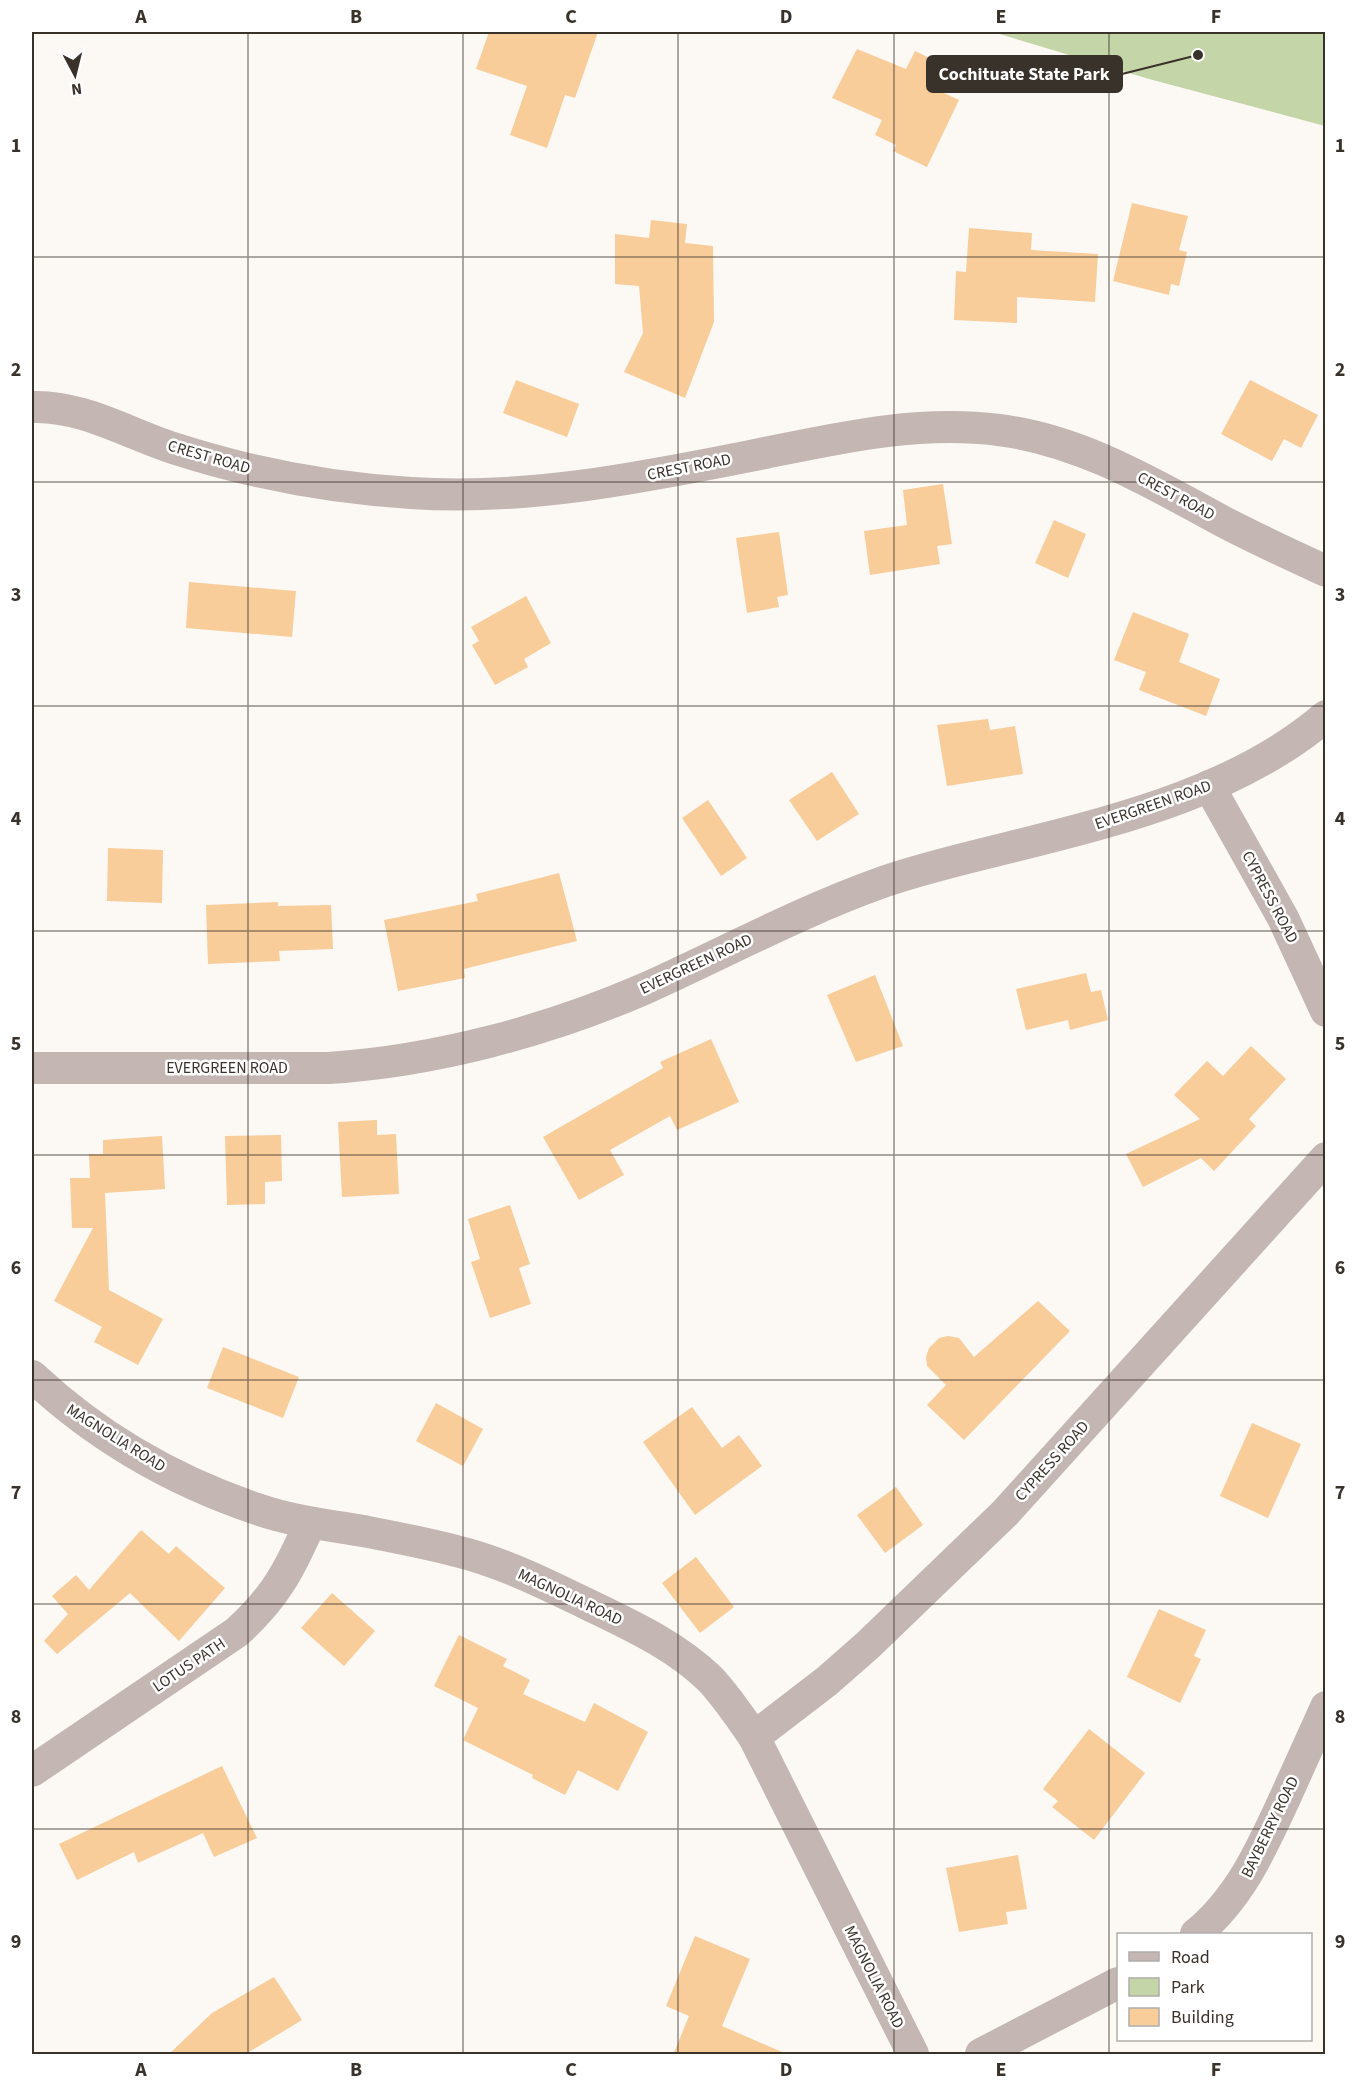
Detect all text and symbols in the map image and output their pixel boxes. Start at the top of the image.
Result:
text: A [134,3,147,31]
text: B [350,3,362,31]
text: C [565,3,577,31]
text: D [780,3,792,31]
text: E [996,3,1006,31]
text: F [1211,3,1221,31]
north arrow [45,45,105,105]
callout: Cochituate State Park [927,56,1122,92]
text: Cochituate State Park [938,62,1110,87]
text: N [70,77,83,100]
text: 1 [11,132,21,160]
text: 1 [1335,132,1345,160]
text: 2 [11,356,21,384]
text: 2 [1335,356,1345,384]
street label: CREST ROAD [165,435,253,479]
street label: CREST ROAD [645,448,733,486]
street label: CREST ROAD [1133,466,1219,526]
text: 3 [11,581,21,609]
text: 3 [1335,581,1345,609]
street label: EVERGREEN ROAD [1092,775,1214,835]
text: 4 [11,805,22,833]
text: 4 [1335,805,1346,833]
street label: CYPRESS ROAD [1236,847,1304,947]
street label: EVERGREEN ROAD [636,928,756,1000]
text: 5 [11,1030,21,1058]
text: 5 [1335,1030,1345,1058]
street label: EVERGREEN ROAD [166,1057,288,1079]
text: 6 [11,1254,21,1282]
text: 6 [1335,1254,1345,1282]
street label: MAGNOLIA ROAD [62,1399,170,1477]
street label: CYPRESS ROAD [1010,1416,1094,1506]
text: 7 [11,1479,21,1507]
text: 7 [1335,1479,1345,1507]
street label: MAGNOLIA ROAD [514,1563,626,1631]
street label: LOTUS PATH [148,1633,230,1697]
text: 8 [11,1703,21,1731]
text: 8 [1335,1703,1345,1731]
street label: BAYBERRY ROAD [1236,1772,1304,1881]
street label: MAGNOLIA ROAD [839,1922,910,2032]
text: 9 [11,1928,21,1956]
text: 9 [1335,1928,1345,1956]
legend [1117,1933,1312,2041]
text: Road [1171,1945,1210,1970]
text: Park [1171,1975,1205,2000]
text: Building [1171,2005,1234,2030]
text: A [134,2056,147,2084]
text: B [350,2056,362,2084]
text: C [565,2056,577,2084]
text: D [780,2056,792,2084]
text: E [996,2056,1006,2084]
text: F [1211,2056,1221,2084]

